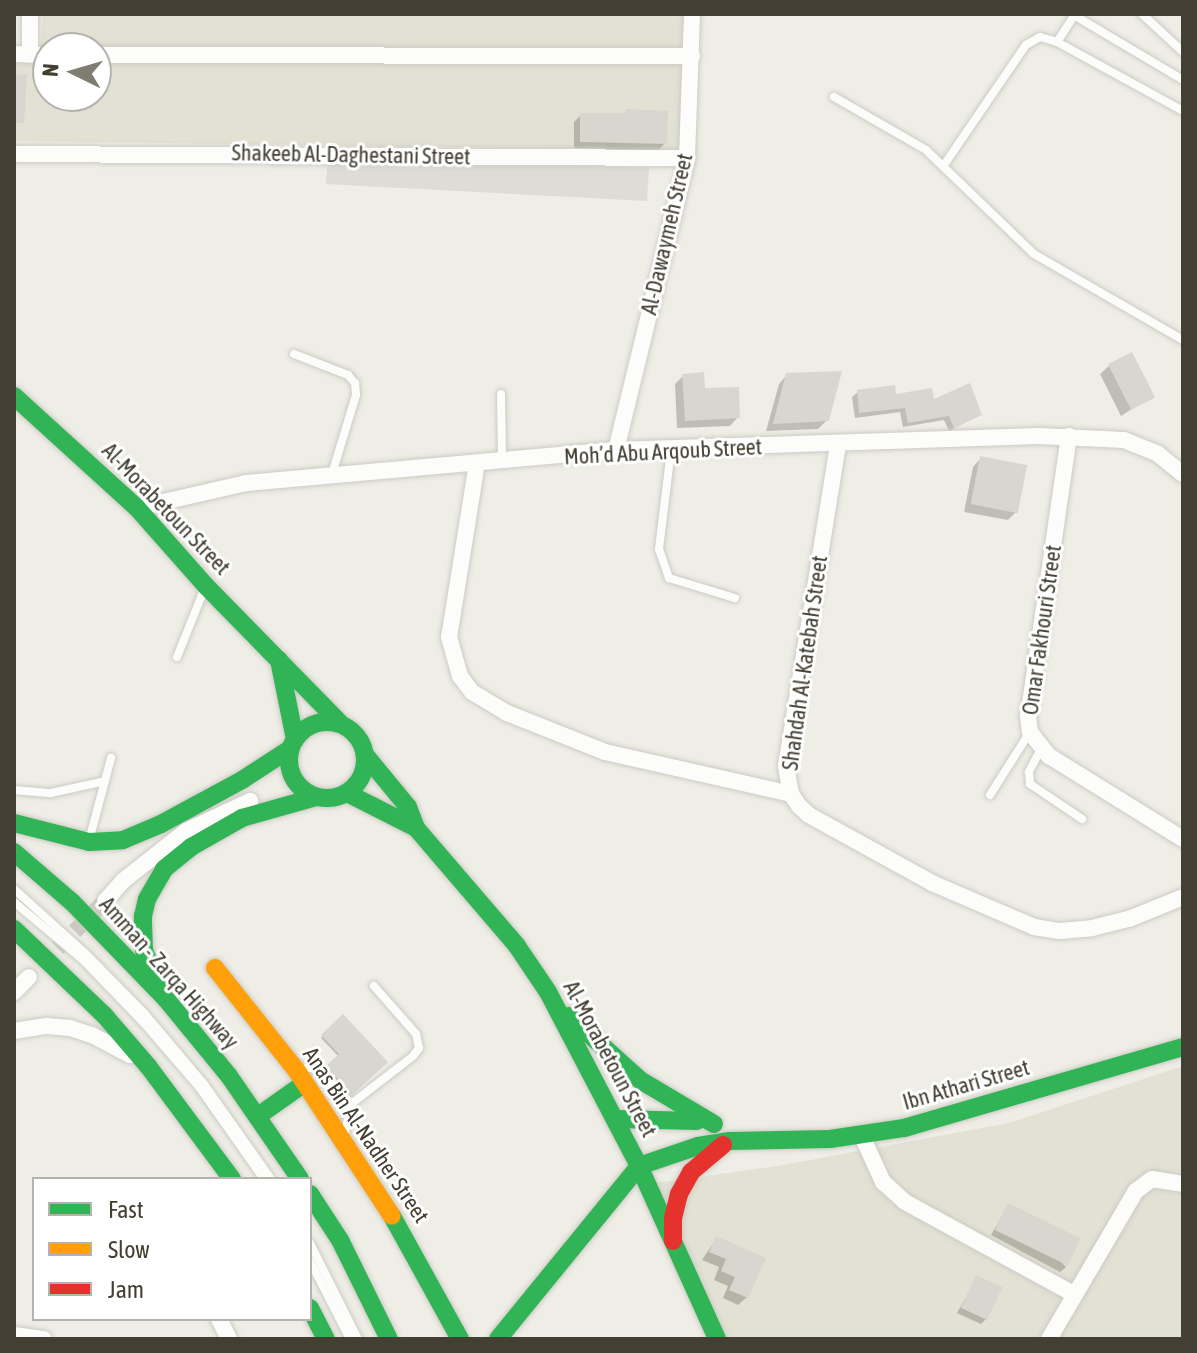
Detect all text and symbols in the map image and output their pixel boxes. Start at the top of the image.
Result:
north arrow [32,32,112,112]
text: N [37,62,64,78]
street label: Shakeeb Al-Daghestani Street [231,140,471,170]
street label: Al-Dawaymeh Street [636,151,698,317]
street label: Moh’d Abu Arqoub Street [563,434,763,470]
street label: Al-Morabetoun Street [96,438,236,580]
street label: Omar Fakhouri Street [1017,543,1067,717]
street label: Shahdah Al-Katebah Street [777,554,833,772]
street label: Amman - Zarqa Highway [94,892,244,1054]
street label: Al-Morabetoun Street [558,976,662,1142]
street label: Anas Bin Al-Nadher Street [298,1042,434,1228]
street label: Ibn Athari Street [900,1054,1032,1116]
legend [32,1177,312,1321]
text: Fast [108,1196,144,1223]
text: Slow [108,1236,150,1263]
text: Jam [108,1276,144,1303]

